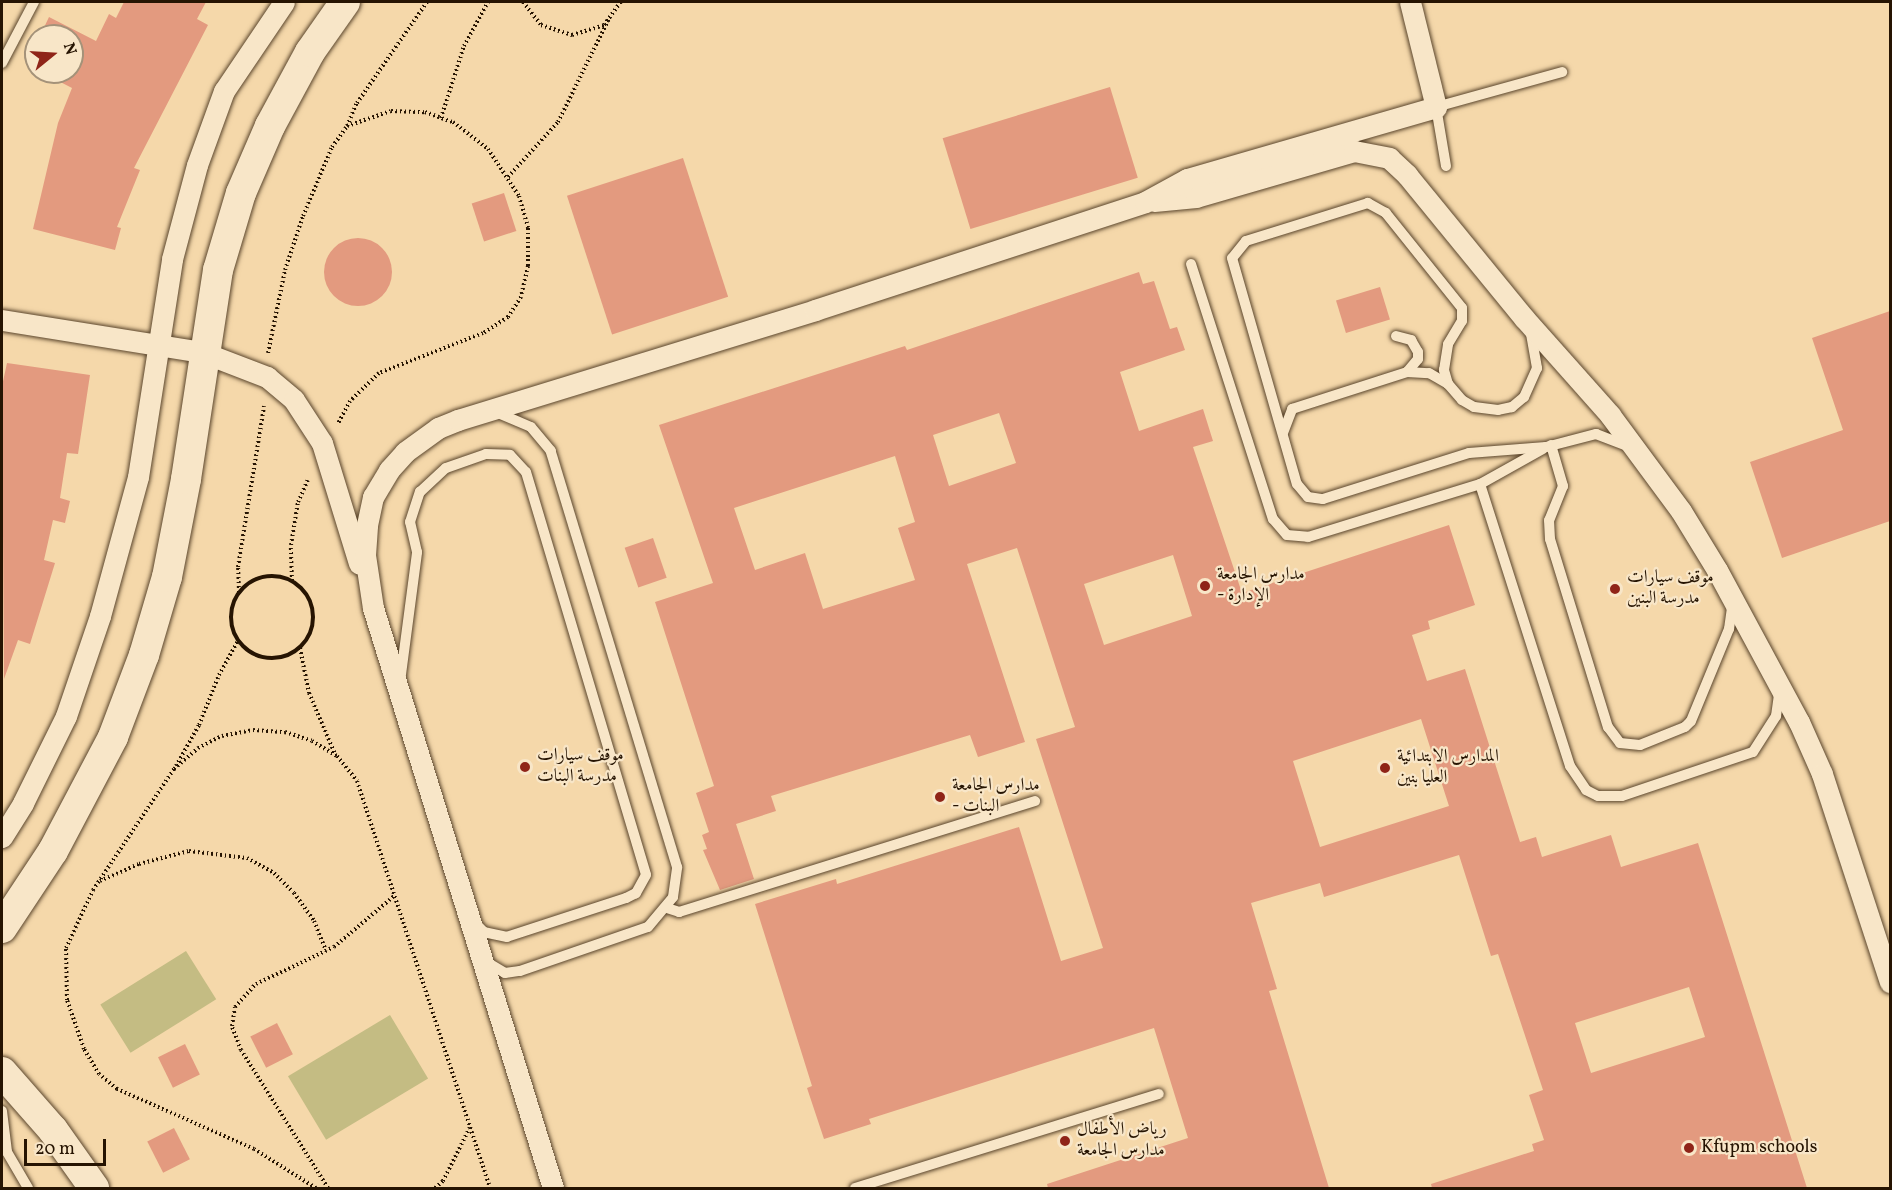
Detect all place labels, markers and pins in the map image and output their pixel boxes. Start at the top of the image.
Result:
place label: مدارس الجامعة - الإدارة [1217,565,1305,608]
place label: موقف سيارات مدرسة البنين [1627,568,1714,610]
marker: مدارس الجامعة - الإدارة [1198,579,1212,593]
marker: موقف سيارات مدرسة البنين [1608,582,1622,596]
place label: موقف سيارات مدرسة البنات [537,746,624,789]
place label: المدارس الابتدائية العليا بنين [1397,747,1499,789]
marker: موقف سيارات مدرسة البنات [518,760,532,774]
marker: المدارس الابتدائية العليا بنين [1378,761,1392,775]
place label: مدارس الجامعة - البنات [952,776,1040,818]
marker: مدارس الجامعة - البنات [933,790,947,804]
place label: رياض الأطفال مدارس الجامعة [1077,1120,1167,1162]
marker: رياض الأطفال مدارس الجامعة [1058,1134,1072,1148]
place label: Kfupm schools [1701,1137,1817,1159]
marker: Kfupm schools [1682,1141,1696,1155]

